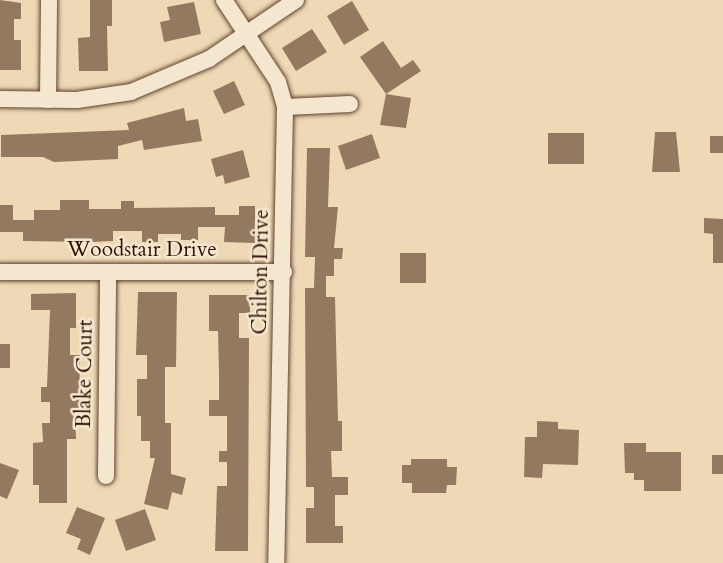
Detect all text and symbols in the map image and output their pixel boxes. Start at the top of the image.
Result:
street label: Chilton Drive [247,209,275,335]
street label: Woodstair Drive [67,237,217,263]
street label: Blake Court [71,320,99,428]

